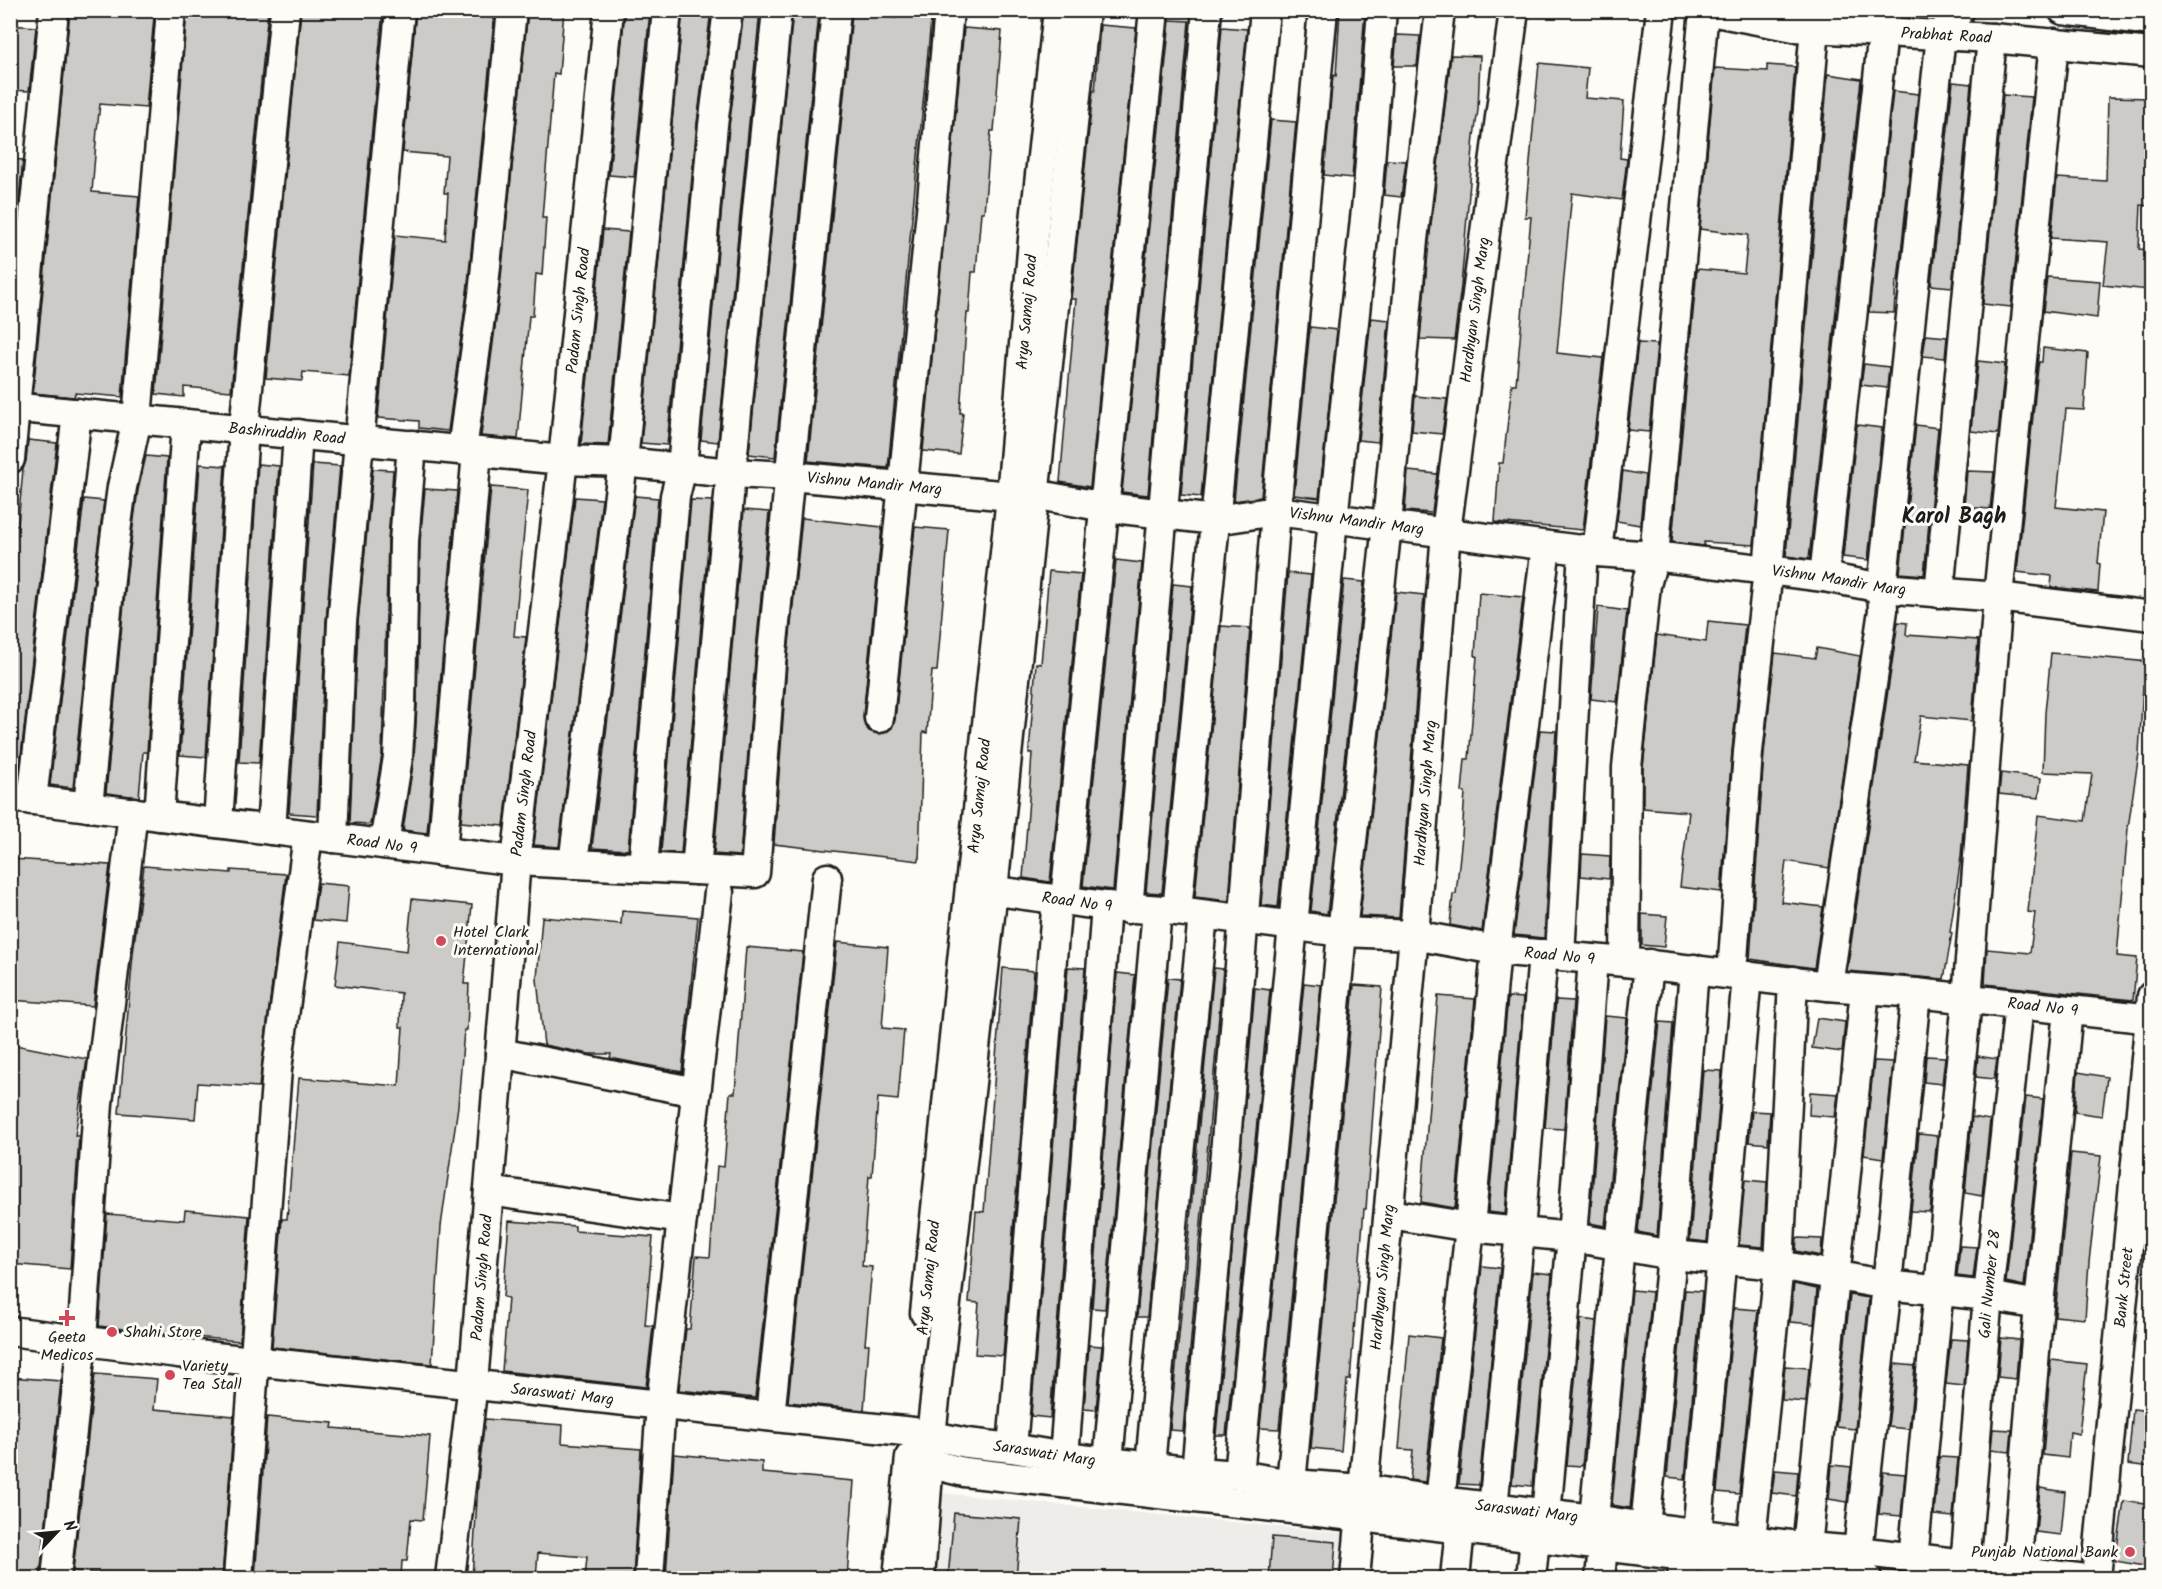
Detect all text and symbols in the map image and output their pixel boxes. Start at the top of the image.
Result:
street label: Prabhat Road [1900,20,1993,51]
street label: Hardhyan Singh Marg [1453,236,1497,384]
street label: Padam Singh Road [559,245,597,375]
street label: Arya Samaj Road [1009,253,1044,371]
street label: Bashiruddin Road [227,416,347,452]
street label: Vishnu Mandir Marg [806,465,943,502]
street label: Vishnu Mandir Marg [1288,500,1425,542]
district label: Karol Bagh [1902,500,2006,535]
street label: Vishnu Mandir Marg [1770,558,1907,602]
street label: Hardhyan Singh Marg [1407,719,1444,867]
street label: Padam Singh Road [504,728,544,858]
street label: Arya Samaj Road [961,736,998,855]
street label: Road No 9 [345,827,419,861]
street label: Road No 9 [1040,885,1113,919]
place label: Hotel Clark International [453,920,538,963]
marker: Hotel Clark International [434,934,448,948]
street label: Road No 9 [1523,940,1596,972]
street label: Road No 9 [2006,991,2080,1023]
street label: Hardhyan Singh Marg [1363,1203,1402,1351]
street label: Padam Singh Road [464,1213,499,1342]
street label: Arya Samaj Road [911,1218,948,1337]
street label: Gali Number 28 [1972,1228,2007,1339]
street label: Bank Street [2108,1245,2140,1329]
marker: Geeta Medicos [60,1311,74,1325]
place label: Shahi Store [124,1320,202,1345]
place label: Geeta Medicos [41,1325,94,1368]
marker: Shahi Store [105,1325,119,1339]
place label: Variety Tea Stall [182,1354,242,1397]
marker: Variety Tea Stall [163,1368,177,1382]
street label: Saraswati Marg [510,1376,615,1412]
street label: Saraswati Marg [992,1434,1097,1473]
street label: Saraswati Marg [1474,1493,1580,1530]
north arrow [27,1502,87,1562]
text: N [56,1516,83,1536]
place label: Punjab National Bank [1971,1540,2118,1565]
marker: Punjab National Bank [2123,1545,2137,1559]

